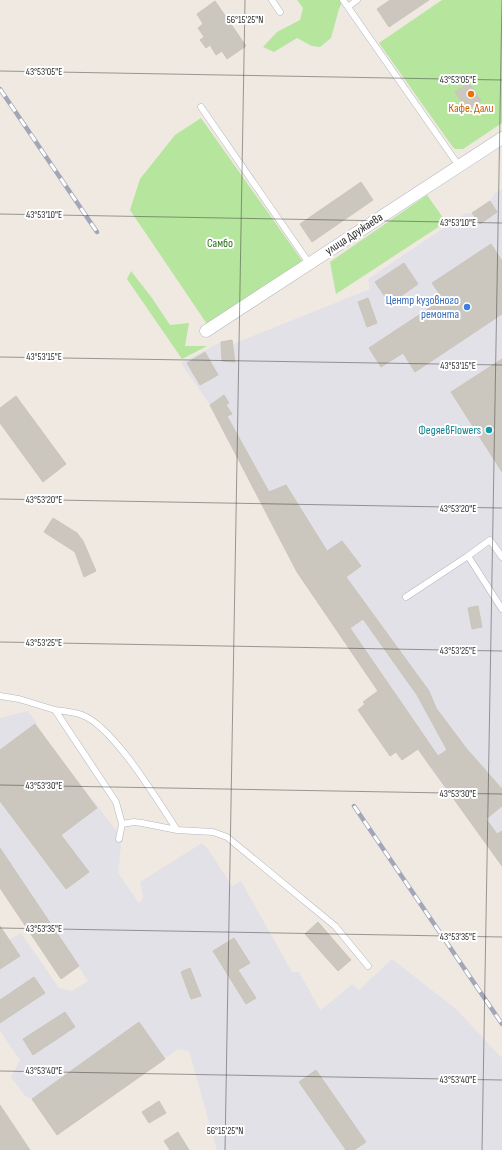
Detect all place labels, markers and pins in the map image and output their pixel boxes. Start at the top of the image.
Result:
marker: Кафе. Дали [466,89,476,99]
place label: Кафе. Дали [449,101,494,116]
place label: Центр кузовного ремонта [386,293,459,322]
marker: Центр кузовного ремонта [462,302,472,312]
place label: ФедяевFlowers [418,423,481,438]
marker: ФедяевFlowers [484,425,494,435]

